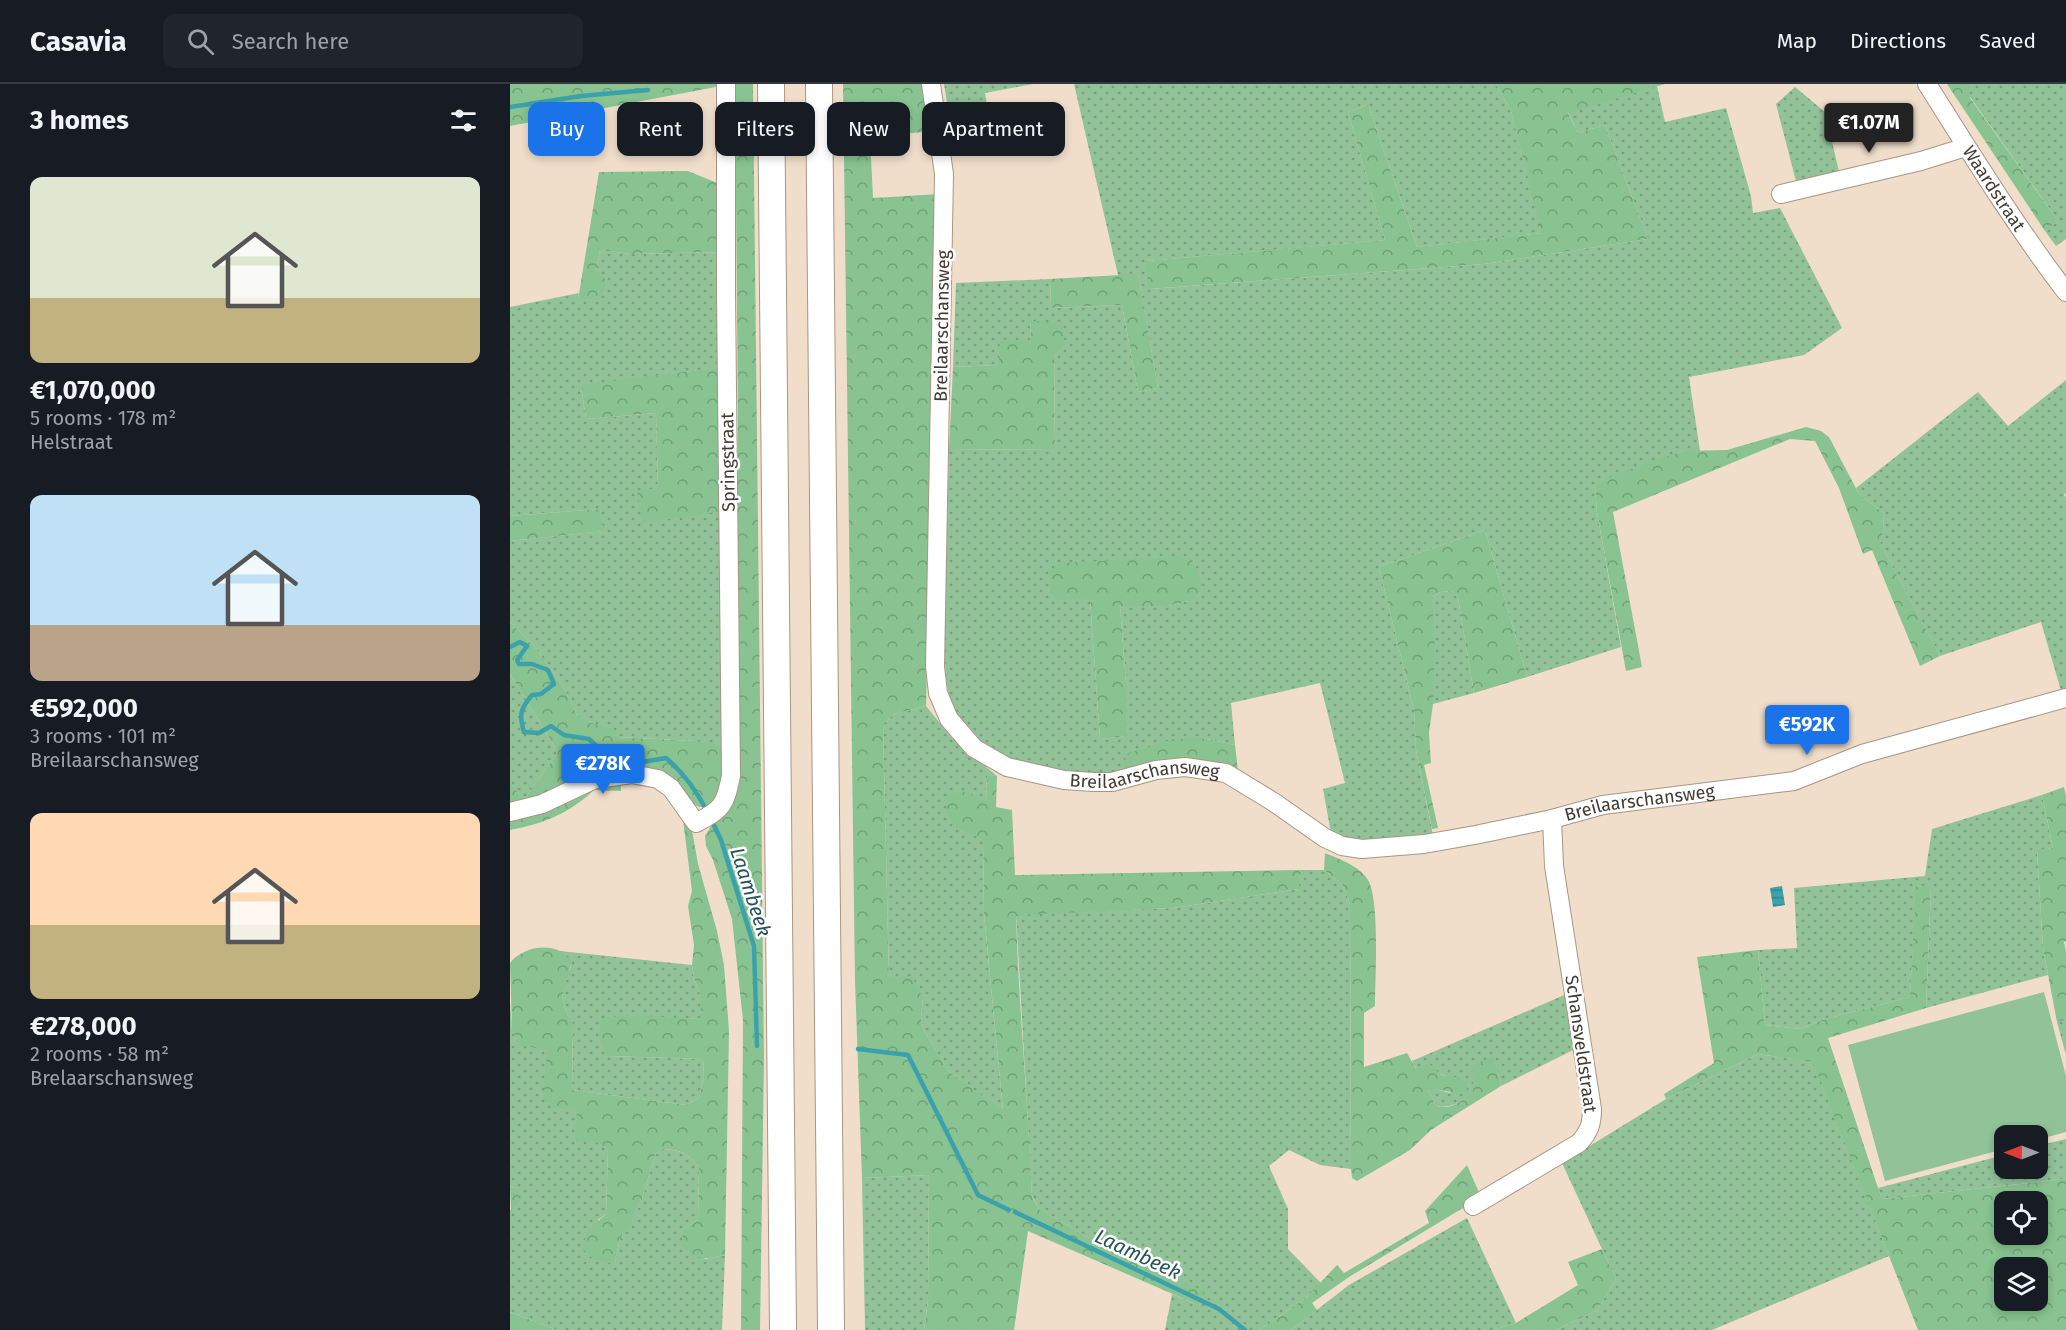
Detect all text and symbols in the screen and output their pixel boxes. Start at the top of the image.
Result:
search box [163,14,583,68]
text: Casavia [30,25,127,58]
icon: search [184,25,217,58]
text: Search here [232,28,349,55]
text: Map [1777,28,1817,54]
text: Directions [1850,28,1946,54]
text: Saved [1979,28,2036,54]
chip: Buy [528,102,605,156]
chip: Rent [617,102,703,156]
chip: Filters [715,102,815,156]
chip: New [827,102,910,156]
chip: Apartment [922,102,1065,156]
pin: €1.07M [1820,103,1918,154]
icon: filters [447,104,480,137]
text: 3 homes [30,105,129,136]
text: €1.07M [1838,110,1900,134]
street label: Waardstraat [1958,141,2030,236]
icon: home [201,216,309,324]
street label: Breilaarschansweg [930,249,954,402]
text: €1,070,000 [30,375,156,406]
text: 5 rooms · 178 m² [30,406,176,430]
street label: Springstraat [716,412,740,512]
text: Helstraat [30,430,113,454]
icon: home [201,534,309,642]
text: €592,000 [30,693,138,724]
pin: €592K [1765,705,1849,756]
text: €592K [1779,712,1835,736]
text: 3 rooms · 101 m² [30,724,176,748]
pin: €278K [561,744,645,795]
text: Breilaarschansweg [30,748,199,772]
text: €278K [575,751,631,775]
street label: Breilaarschansweg [1069,756,1222,794]
street label: Breilaarschansweg [1562,780,1717,826]
water label: Laambeek [725,844,777,940]
icon: home [201,852,309,960]
street label: Schansveldstraat [1560,974,1602,1115]
text: €278,000 [30,1011,137,1042]
text: 2 rooms · 58 m² [30,1042,169,1066]
text: Brelaarschansweg [30,1066,193,1090]
north arrow [1994,1125,2048,1179]
map controls [1994,1125,2048,1311]
button: locate [1994,1191,2048,1245]
water label: Laambeek [1091,1224,1185,1284]
button: layers [1994,1257,2048,1311]

